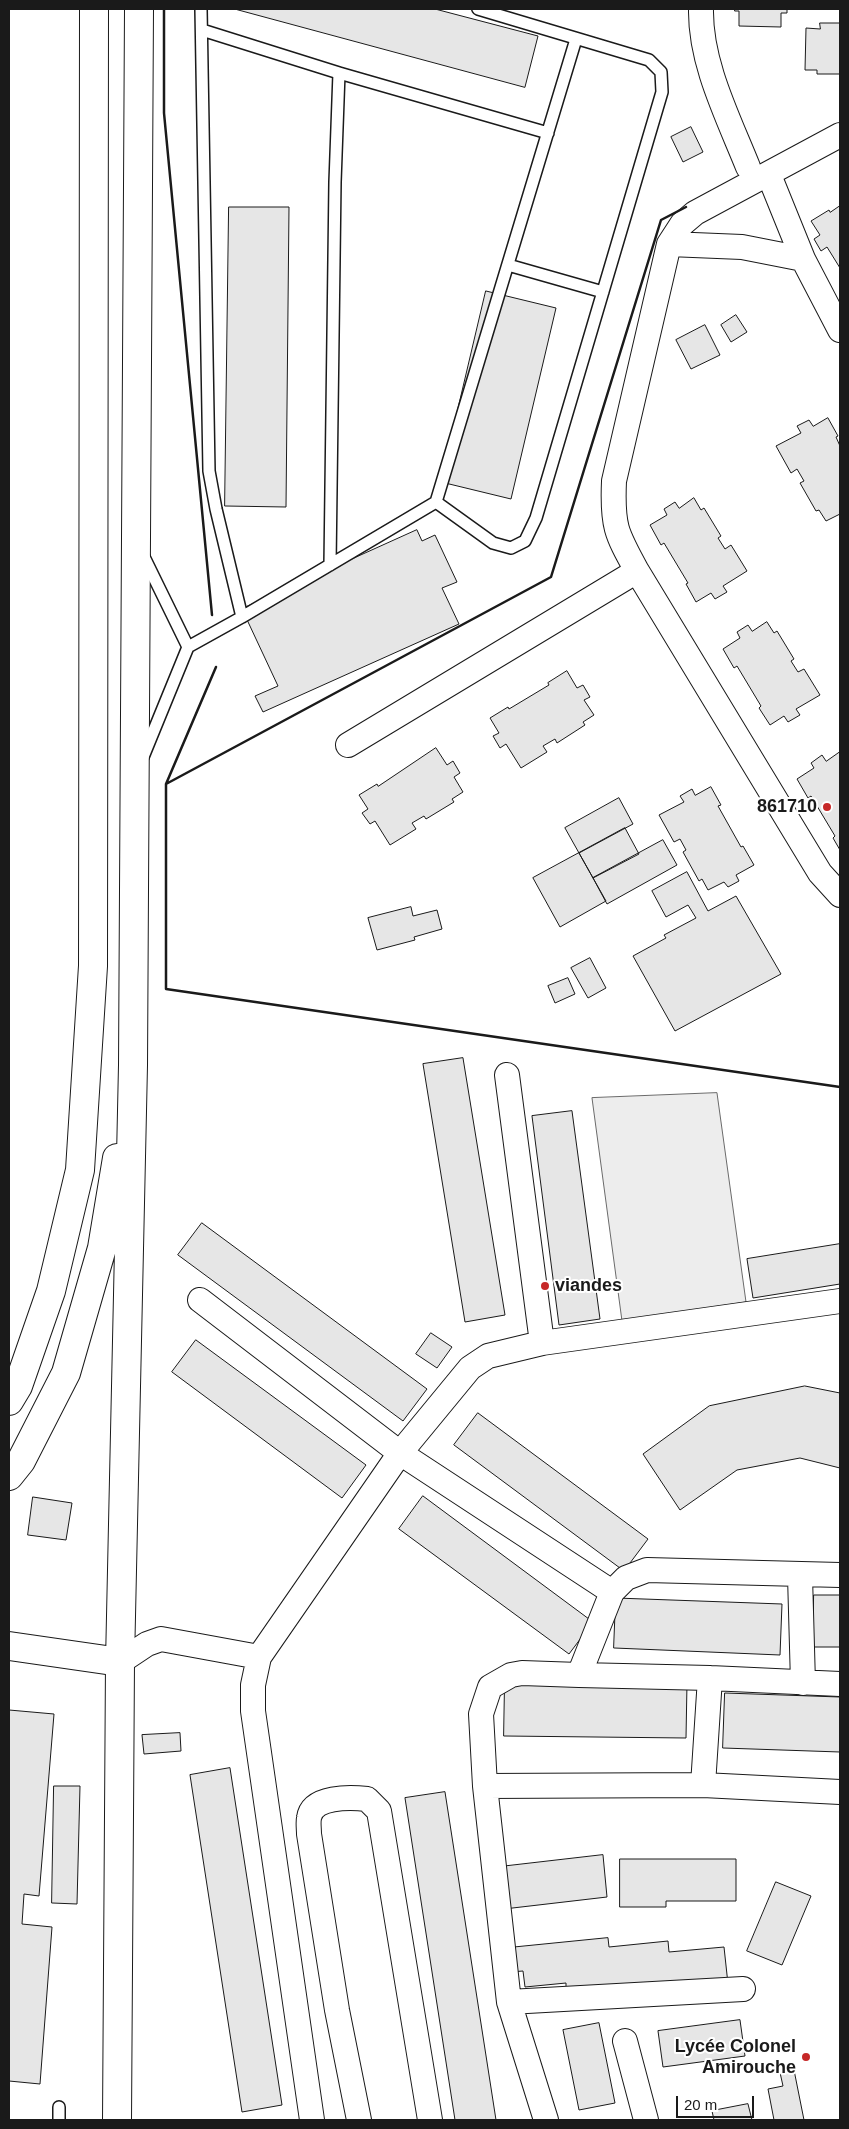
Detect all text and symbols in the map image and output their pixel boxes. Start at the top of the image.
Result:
place label: 861710 [757,796,817,818]
marker: 861710 [821,801,833,813]
place label: viandes [555,1275,622,1297]
marker: viandes [539,1280,551,1292]
place label: Lycée Colonel Amirouche [675,2036,796,2078]
marker: Lycée Colonel Amirouche [800,2051,812,2063]
scale bar [679,2086,756,2118]
text: 20 m [684,2096,717,2113]

